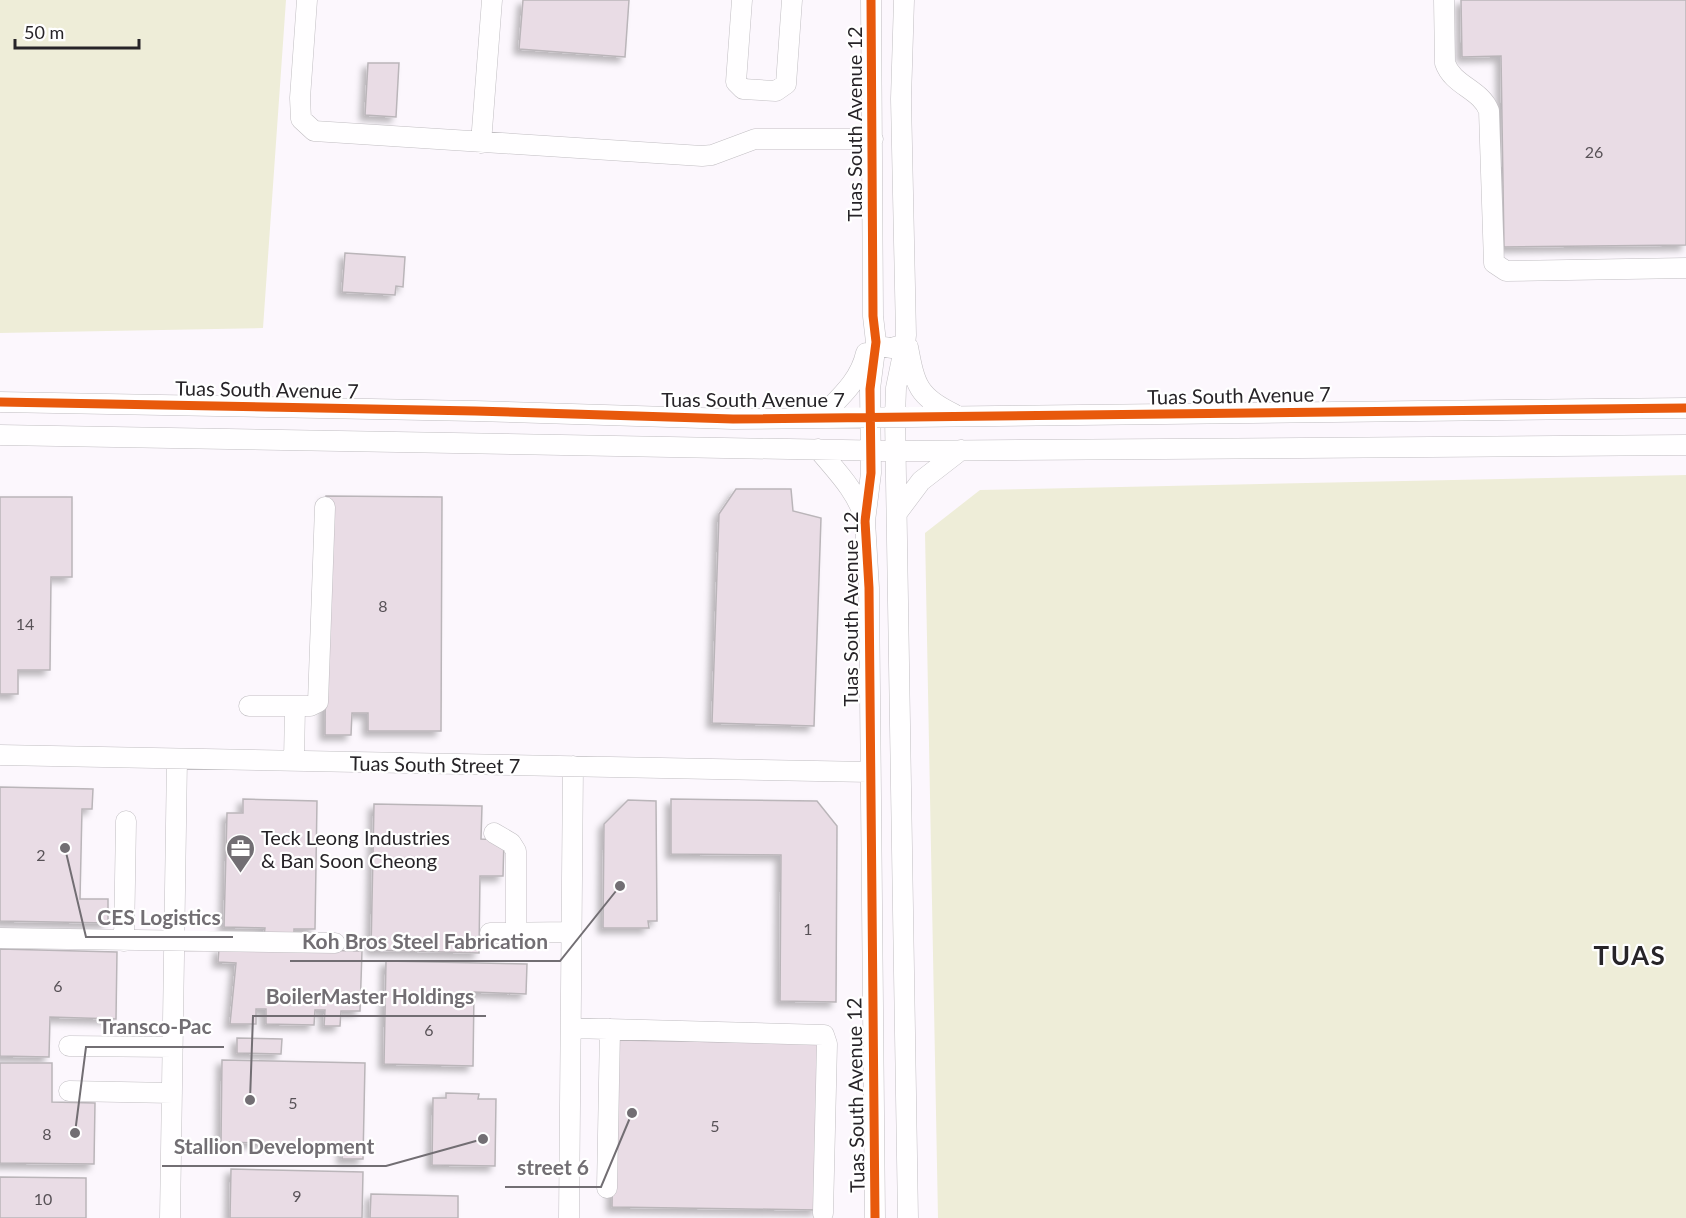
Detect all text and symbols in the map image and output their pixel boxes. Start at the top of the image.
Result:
scale bar [15,12,140,50]
text: 50 m [24,21,64,43]
street label: Tuas South Avenue 12 [842,26,866,222]
house number: 26 [1585,142,1603,161]
street label: Tuas South Avenue 7 [175,375,359,403]
street label: Tuas South Avenue 7 [1147,381,1331,409]
street label: Tuas South Avenue 7 [661,387,845,411]
street label: Tuas South Avenue 12 [838,511,862,707]
house number: 8 [378,596,388,615]
house number: 14 [16,614,34,633]
street label: Tuas South Street 7 [349,751,521,777]
place label: Teck Leong Industries & Ban Soon Cheong [261,825,450,872]
office icon: Teck Leong Industries & Ban Soon Cheong [224,832,256,874]
house number: 2 [36,845,46,864]
callout: CES Logistics [86,898,233,937]
text: CES Logistics [97,904,221,929]
house number: 1 [803,919,813,938]
callout: Koh Bros Steel Fabrication [290,922,560,961]
text: Koh Bros Steel Fabrication [302,928,548,953]
district label: TUAS [1594,939,1666,971]
house number: 6 [53,976,63,995]
callout: BoilerMaster Holdings [253,977,486,1016]
text: BoilerMaster Holdings [266,983,474,1008]
street label: Tuas South Avenue 12 [841,997,869,1193]
callout: Transco-Pac [86,1008,224,1047]
text: Transco-Pac [98,1013,212,1038]
house number: 6 [424,1020,434,1039]
house number: 5 [288,1093,298,1112]
house number: 5 [710,1116,720,1135]
house number: 8 [42,1124,52,1143]
callout: Stallion Development [162,1127,386,1166]
text: Stallion Development [174,1133,374,1158]
callout: street 6 [505,1148,601,1187]
text: street 6 [517,1154,589,1179]
house number: 9 [292,1186,302,1205]
house number: 10 [34,1189,52,1208]

